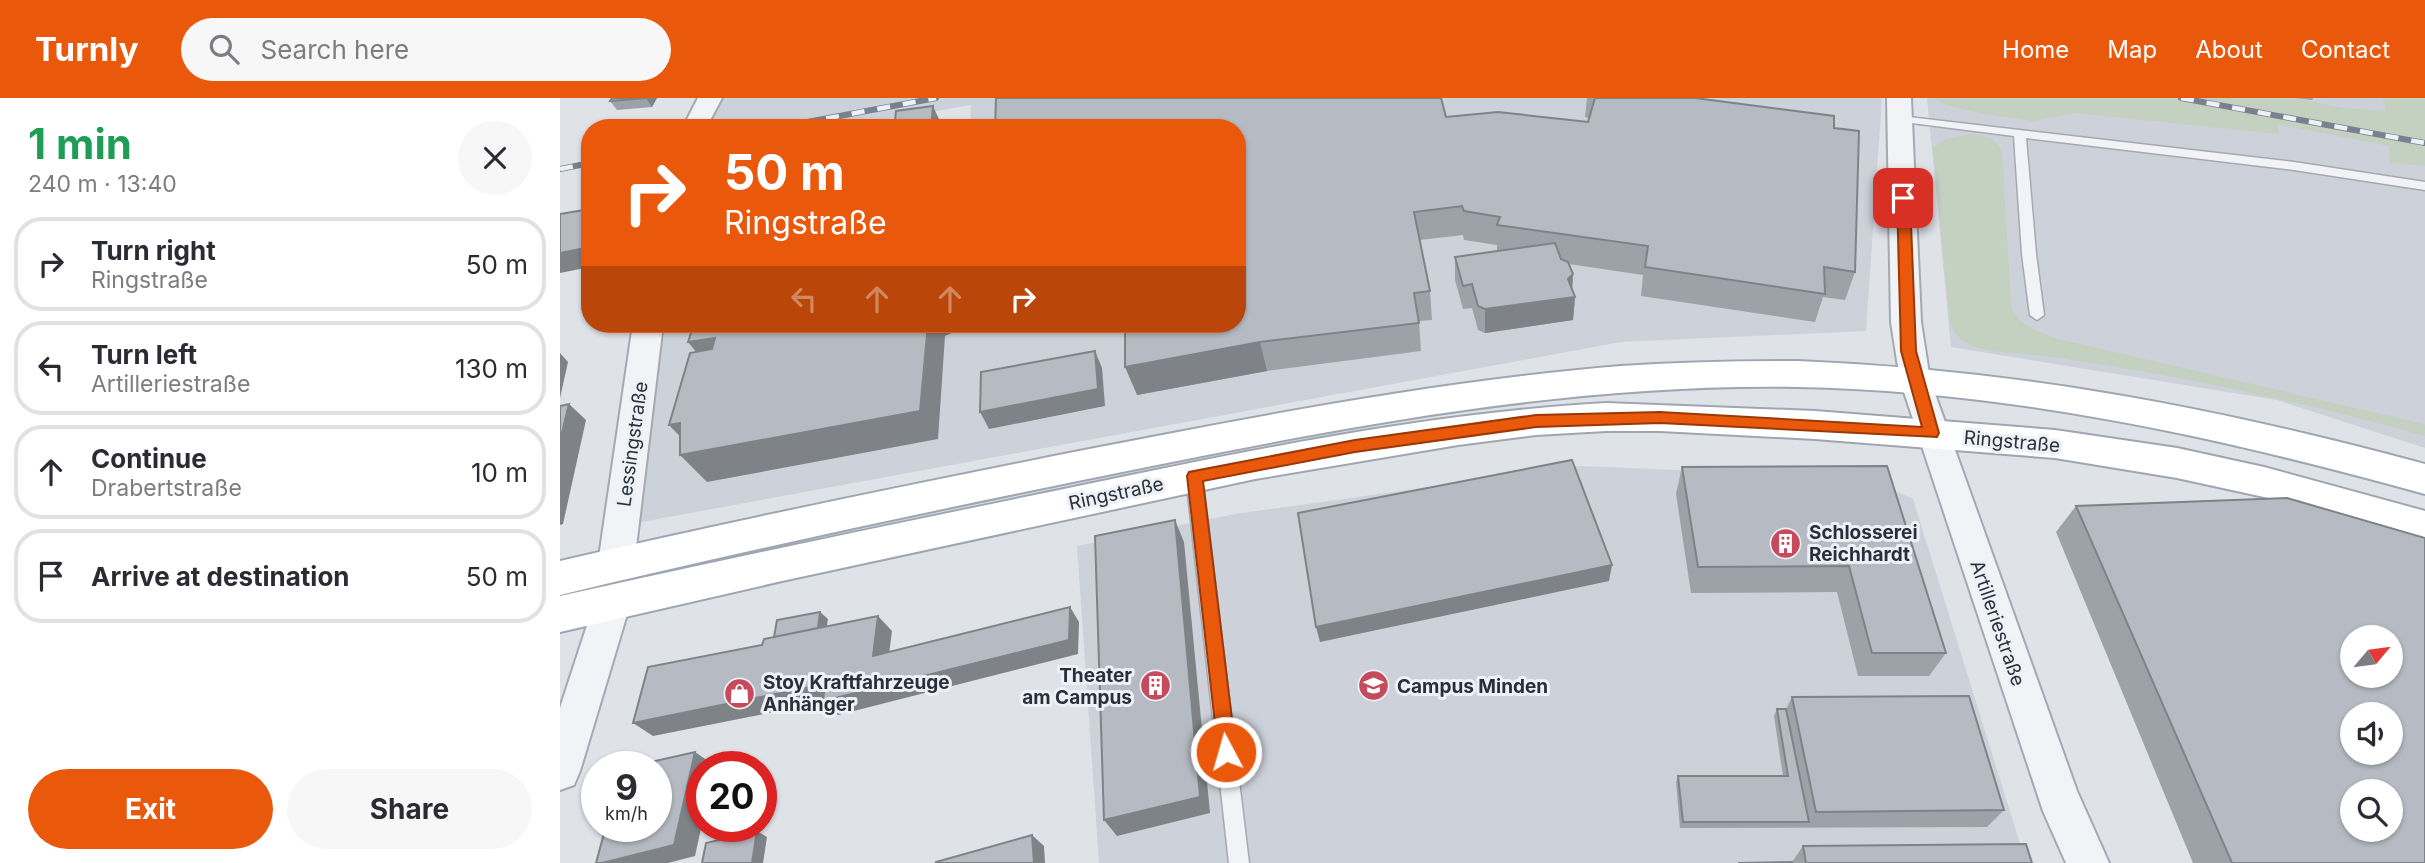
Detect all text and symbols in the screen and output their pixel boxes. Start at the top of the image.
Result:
search box [181,18,671,81]
text: Turnly [35,29,139,69]
icon: search [205,30,243,68]
text: Search here [261,34,409,65]
text: Home [2002,35,2069,64]
text: Map [2107,35,2157,64]
text: About [2195,35,2263,64]
text: Contact [2301,35,2390,64]
text: 1 min [28,118,132,169]
button: close [458,121,532,195]
text: 50 m [724,143,845,202]
icon: right [609,147,700,238]
pin [1873,168,1933,228]
text: 240 m · 13:40 [28,170,177,198]
icon: arrive [1884,179,1922,217]
text: Ringstraße [724,203,887,242]
text: Turn right [91,235,216,266]
icon: right [32,245,70,283]
text: 50 m [466,249,528,280]
text: Ringstraße [91,266,208,294]
icon: left [785,280,823,318]
icon: ahead [858,280,896,318]
icon: ahead [931,280,969,318]
icon: right [1004,280,1042,318]
text: Turn left [91,339,197,370]
icon: left [32,349,70,387]
text: 130 m [455,353,528,384]
text: Artilleriestraße [91,370,250,398]
street label: Lessingstraße [612,380,653,508]
street label: Ringstraße [1963,426,2061,457]
text: Continue [91,443,207,474]
icon: ahead [32,453,70,491]
text: 10 m [471,457,528,488]
street label: Ringstraße [1066,472,1166,515]
text: Drabertstraße [91,474,242,502]
place label: Schlosserei Reichhardt [1809,521,1918,566]
building icon: Schlosserei Reichhardt [1769,526,1803,560]
icon: arrive [32,557,70,595]
street label: Artilleriestraße [1965,557,2030,689]
text: Arrive at destination [91,561,350,592]
text: 50 m [466,561,528,592]
north arrow [2340,625,2403,688]
map controls [2340,625,2403,842]
place label: Theater am Campus [1022,664,1132,709]
building icon: Theater am Campus [1138,669,1172,703]
school or university icon: Campus Minden [1357,669,1391,703]
place label: Stoy Kraftfahrzeuge Anhänger [763,671,950,716]
place label: Campus Minden [1397,675,1548,698]
shop icon: Stoy Kraftfahrzeuge Anhänger [723,676,757,710]
button: sound [2340,702,2403,765]
position arrow [1189,715,1263,789]
speed limit sign: 20 [686,751,777,842]
text: 9 [615,766,638,808]
button: Exit [28,769,273,849]
button: Share [287,769,532,849]
button: search [2340,779,2403,842]
text: km/h [605,803,648,824]

